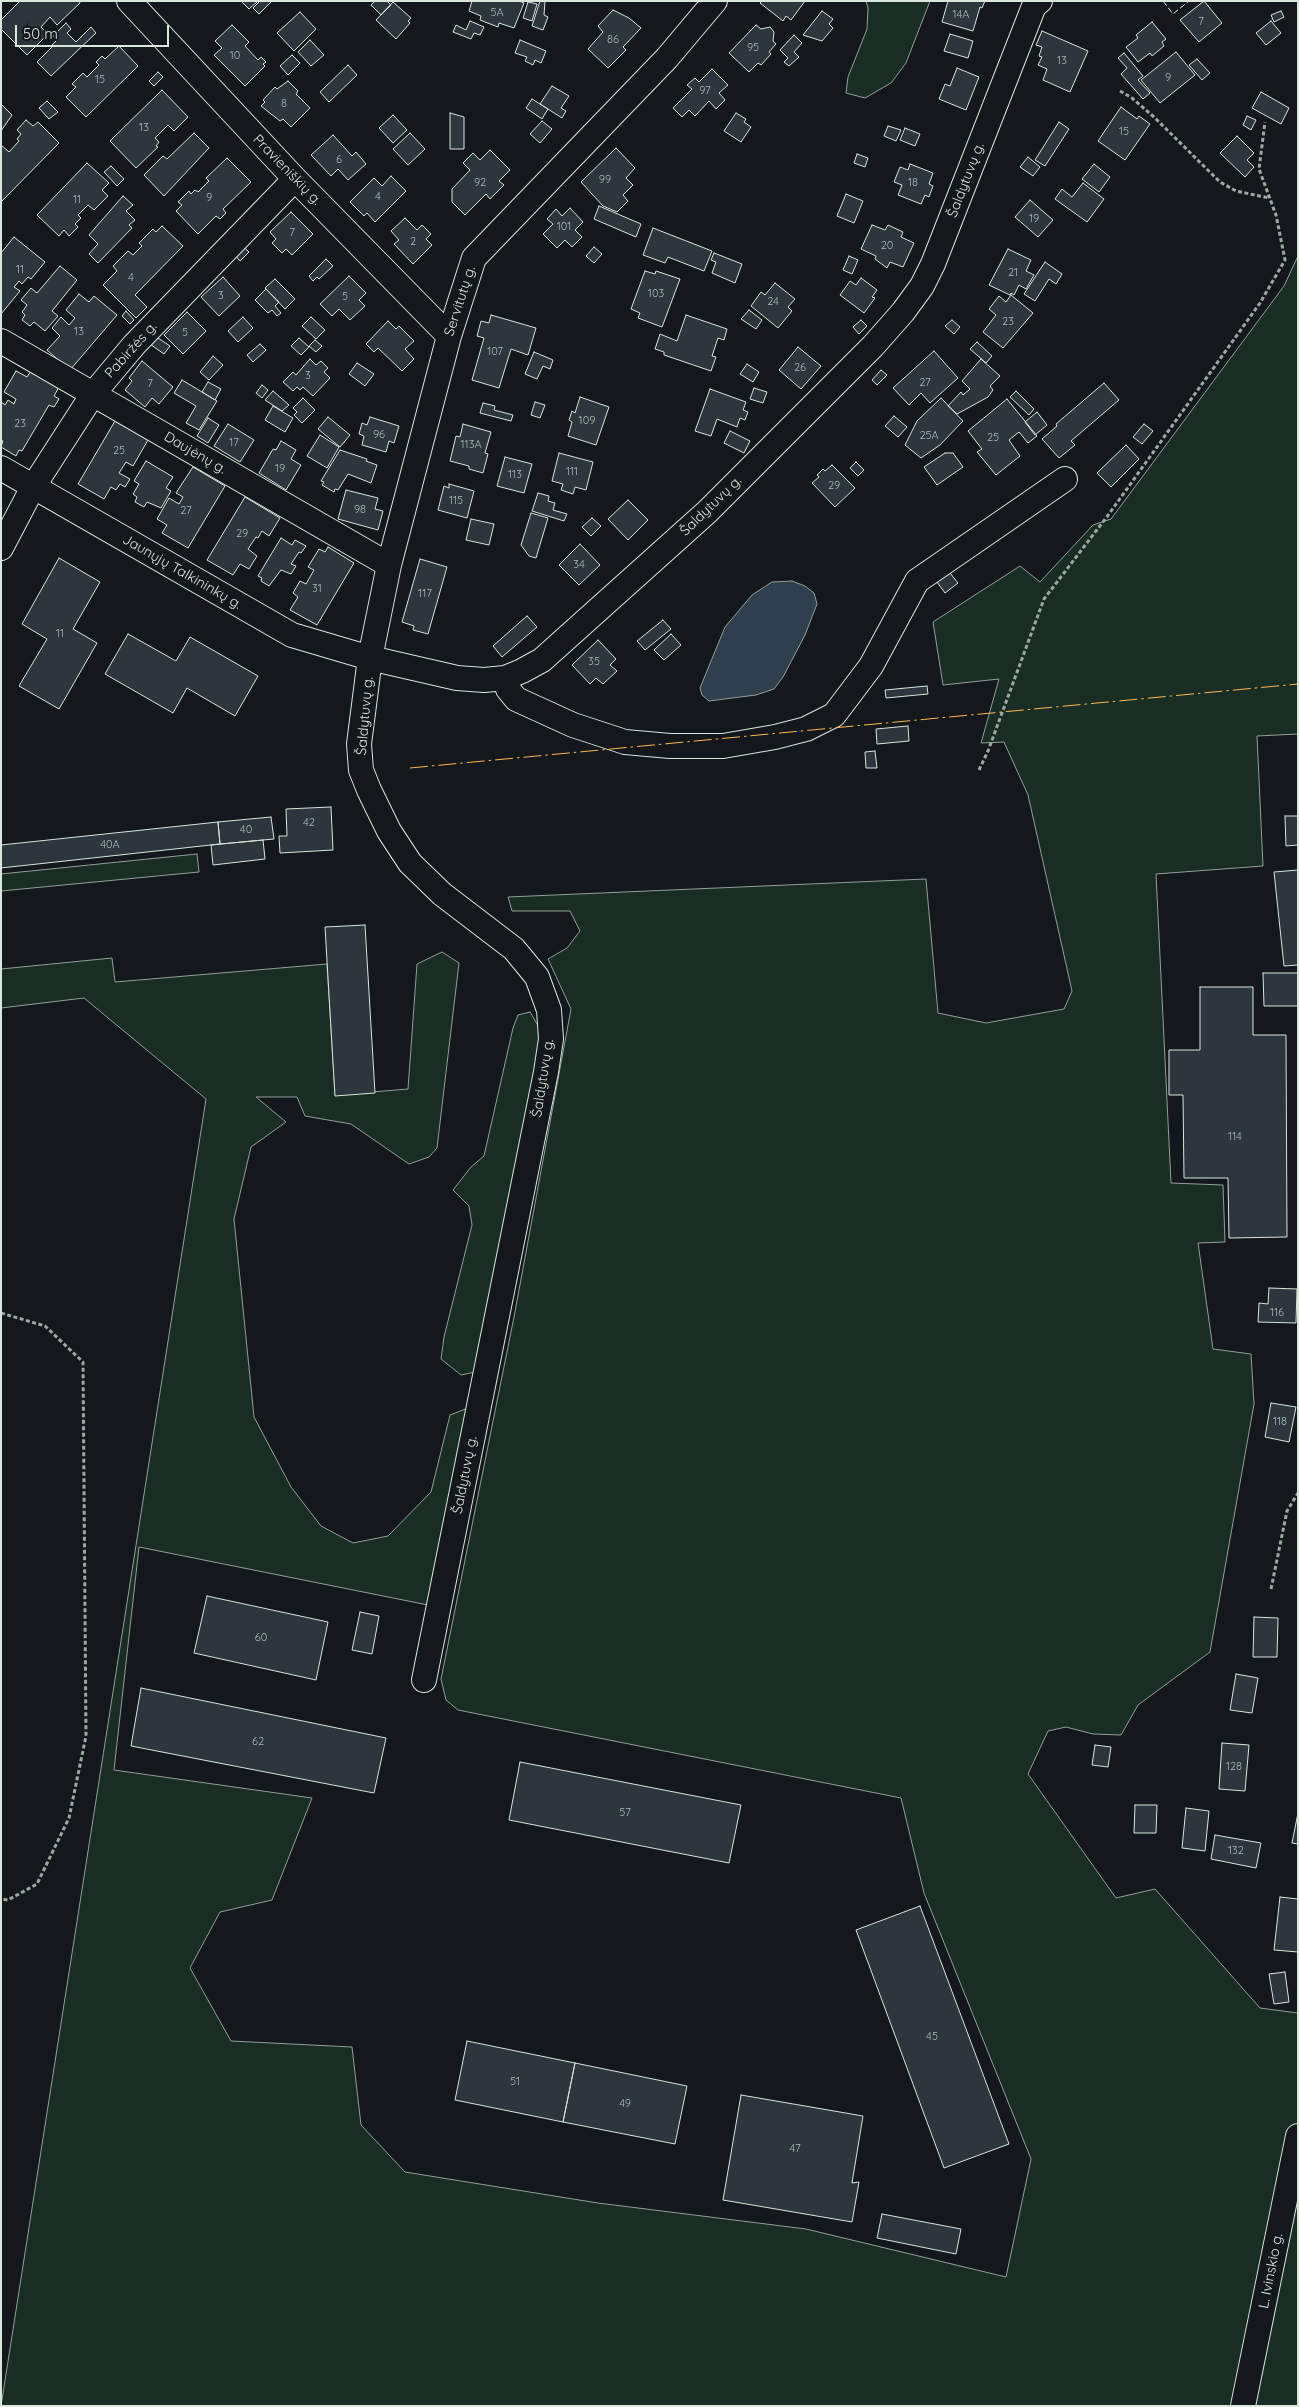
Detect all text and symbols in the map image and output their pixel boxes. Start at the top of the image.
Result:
house number: 5A [490,6,504,20]
house number: 14A [953,8,969,22]
scale bar [18,15,171,47]
house number: 7 [1198,15,1204,29]
text: 50 m [23,24,58,43]
house number: 86 [607,33,619,47]
house number: 95 [747,41,759,55]
house number: 10 [230,49,240,63]
house number: 13 [1057,54,1067,68]
house number: 9 [1165,71,1171,85]
house number: 15 [95,73,105,87]
house number: 97 [699,84,711,98]
house number: 8 [281,97,287,111]
house number: 13 [139,121,149,135]
house number: 15 [1119,125,1129,139]
street label: Pravieniškių g. [249,131,325,209]
street label: Šaldytuvų g. [944,140,988,220]
house number: 6 [336,153,342,167]
house number: 99 [599,173,611,187]
house number: 92 [474,176,486,190]
house number: 18 [908,176,918,190]
house number: 4 [375,190,381,204]
house number: 9 [206,191,212,205]
house number: 11 [73,193,81,207]
house number: 19 [1029,212,1039,226]
house number: 101 [557,220,571,234]
house number: 7 [289,226,295,240]
house number: 2 [410,235,416,249]
house number: 20 [881,239,893,253]
house number: 11 [16,263,24,277]
street label: Servitutų g. [441,264,479,338]
house number: 21 [1008,266,1018,280]
house number: 4 [128,271,134,285]
house number: 103 [648,287,664,301]
house number: 3 [218,289,224,303]
house number: 5 [342,290,348,304]
house number: 24 [767,295,779,309]
house number: 23 [1002,315,1014,329]
street label: Pabiržės g. [101,318,161,382]
house number: 13 [74,325,84,339]
house number: 5 [182,326,188,340]
house number: 107 [487,345,503,359]
house number: 26 [794,361,806,375]
house number: 3 [305,369,311,383]
house number: 27 [919,376,931,390]
house number: 7 [147,377,153,391]
house number: 109 [579,414,595,428]
house number: 23 [14,417,26,431]
street label: Daujėnų g. [161,428,229,478]
house number: 96 [373,428,385,442]
house number: 25A [919,429,939,443]
house number: 25 [987,431,999,445]
house number: 17 [229,436,239,450]
house number: 113A [460,438,482,452]
house number: 25 [113,444,125,458]
house number: 19 [275,462,285,476]
house number: 111 [566,465,578,479]
house number: 113 [508,468,522,482]
street label: Šaldytuvų g. [677,473,745,539]
house number: 29 [828,479,840,493]
house number: 115 [449,494,463,508]
house number: 98 [354,503,366,517]
house number: 27 [180,504,192,518]
house number: 29 [236,527,248,541]
street label: Jaunųjų Talkininkų g. [119,531,245,613]
house number: 34 [573,558,585,572]
house number: 31 [312,582,322,596]
house number: 117 [418,587,432,601]
house number: 11 [56,627,64,641]
house number: 35 [588,655,600,669]
street label: Šaldytuvų g. [353,676,377,756]
house number: 42 [303,816,315,830]
house number: 40 [240,823,252,837]
house number: 40A [100,838,120,852]
street label: Šaldytuvų g. [529,1038,557,1118]
house number: 114 [1228,1130,1242,1144]
house number: 116 [1270,1306,1284,1320]
house number: 118 [1273,1415,1287,1429]
street label: Šaldytuvų g. [449,1435,481,1515]
house number: 60 [255,1631,267,1645]
house number: 62 [252,1735,264,1749]
house number: 128 [1226,1760,1242,1774]
house number: 57 [619,1806,631,1820]
house number: 132 [1228,1844,1244,1858]
house number: 45 [926,2030,938,2044]
house number: 51 [510,2075,520,2089]
house number: 49 [619,2097,631,2111]
house number: 47 [789,2142,801,2156]
street label: L. Ivinskio g. [1255,2232,1287,2310]

